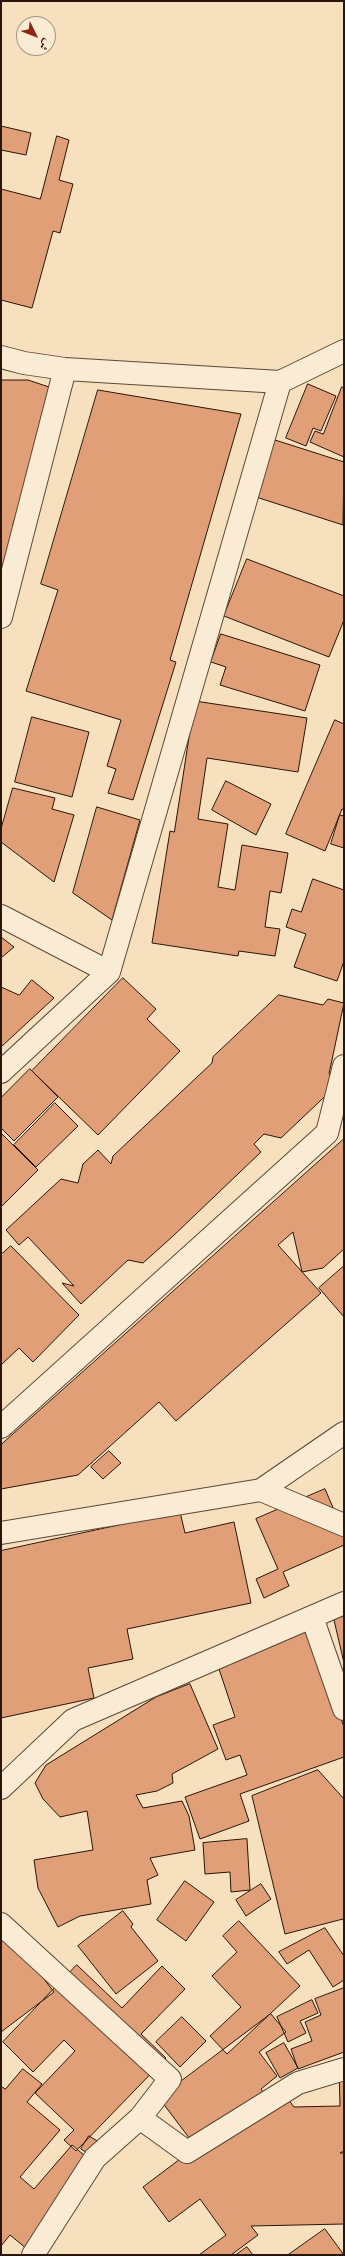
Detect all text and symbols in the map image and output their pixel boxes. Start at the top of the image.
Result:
north arrow [16,16,56,56]
text: ش [35,35,54,53]

